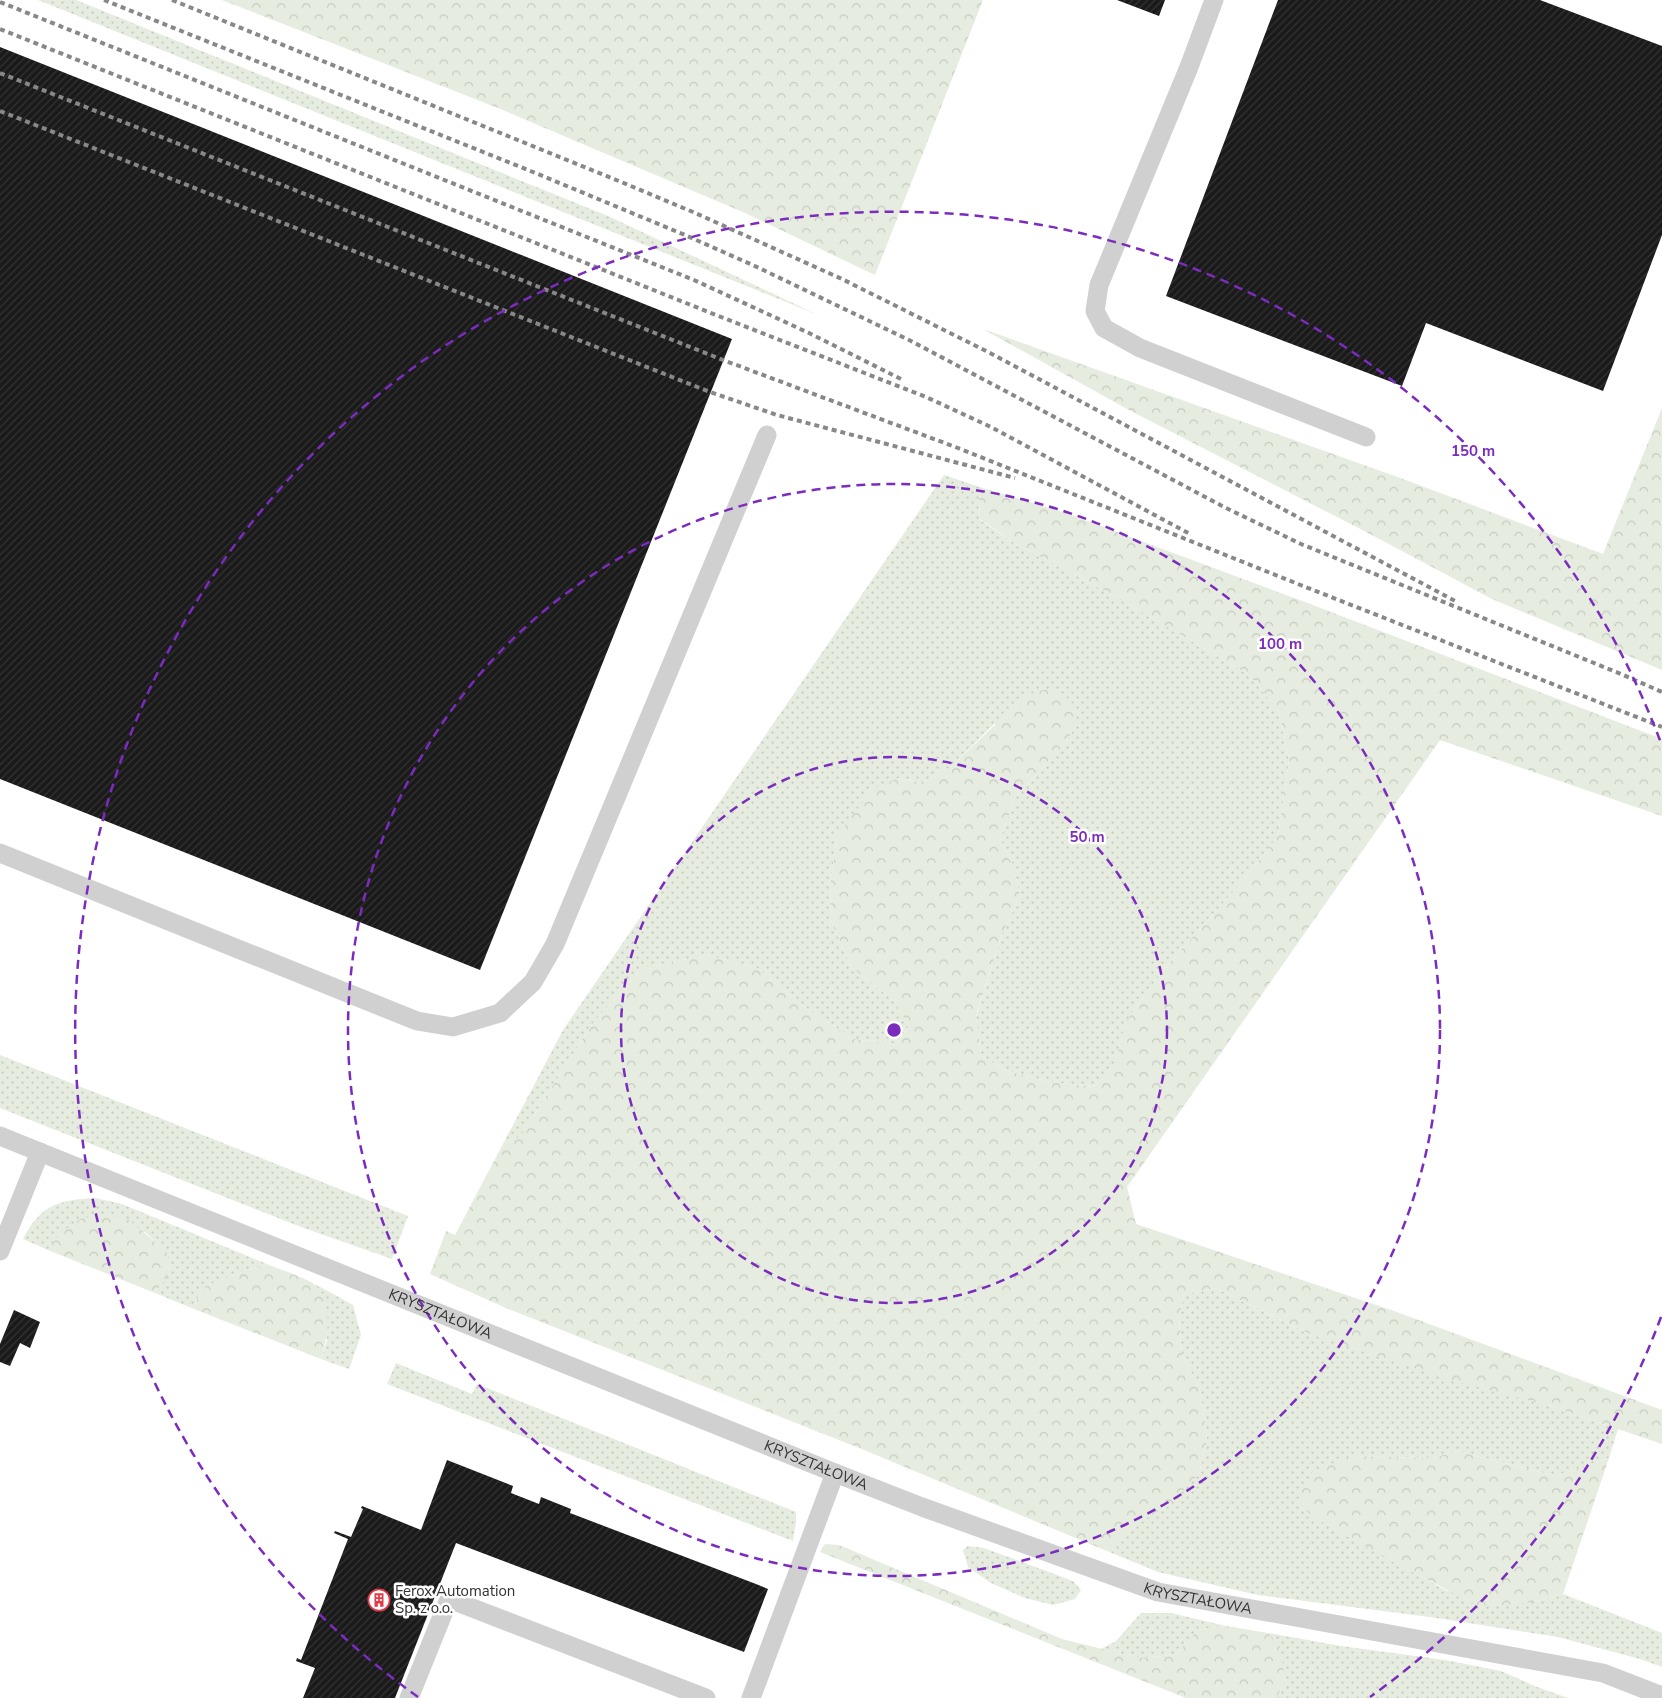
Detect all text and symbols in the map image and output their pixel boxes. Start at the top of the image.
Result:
text: 150 m [1451,441,1495,461]
text: 100 m [1258,634,1302,654]
text: 50 m [1069,827,1105,847]
centre of rings [885,1021,903,1039]
street label: KRYSZTAŁOWA [386,1284,495,1344]
street label: KRYSZTAŁOWA [761,1435,871,1495]
street label: KRYSZTAŁOWA [1141,1578,1254,1619]
place label: Ferox Automation Sp. z o.o. [395,1581,515,1618]
building icon: Ferox Automation Sp. z o.o. [367,1588,391,1612]

